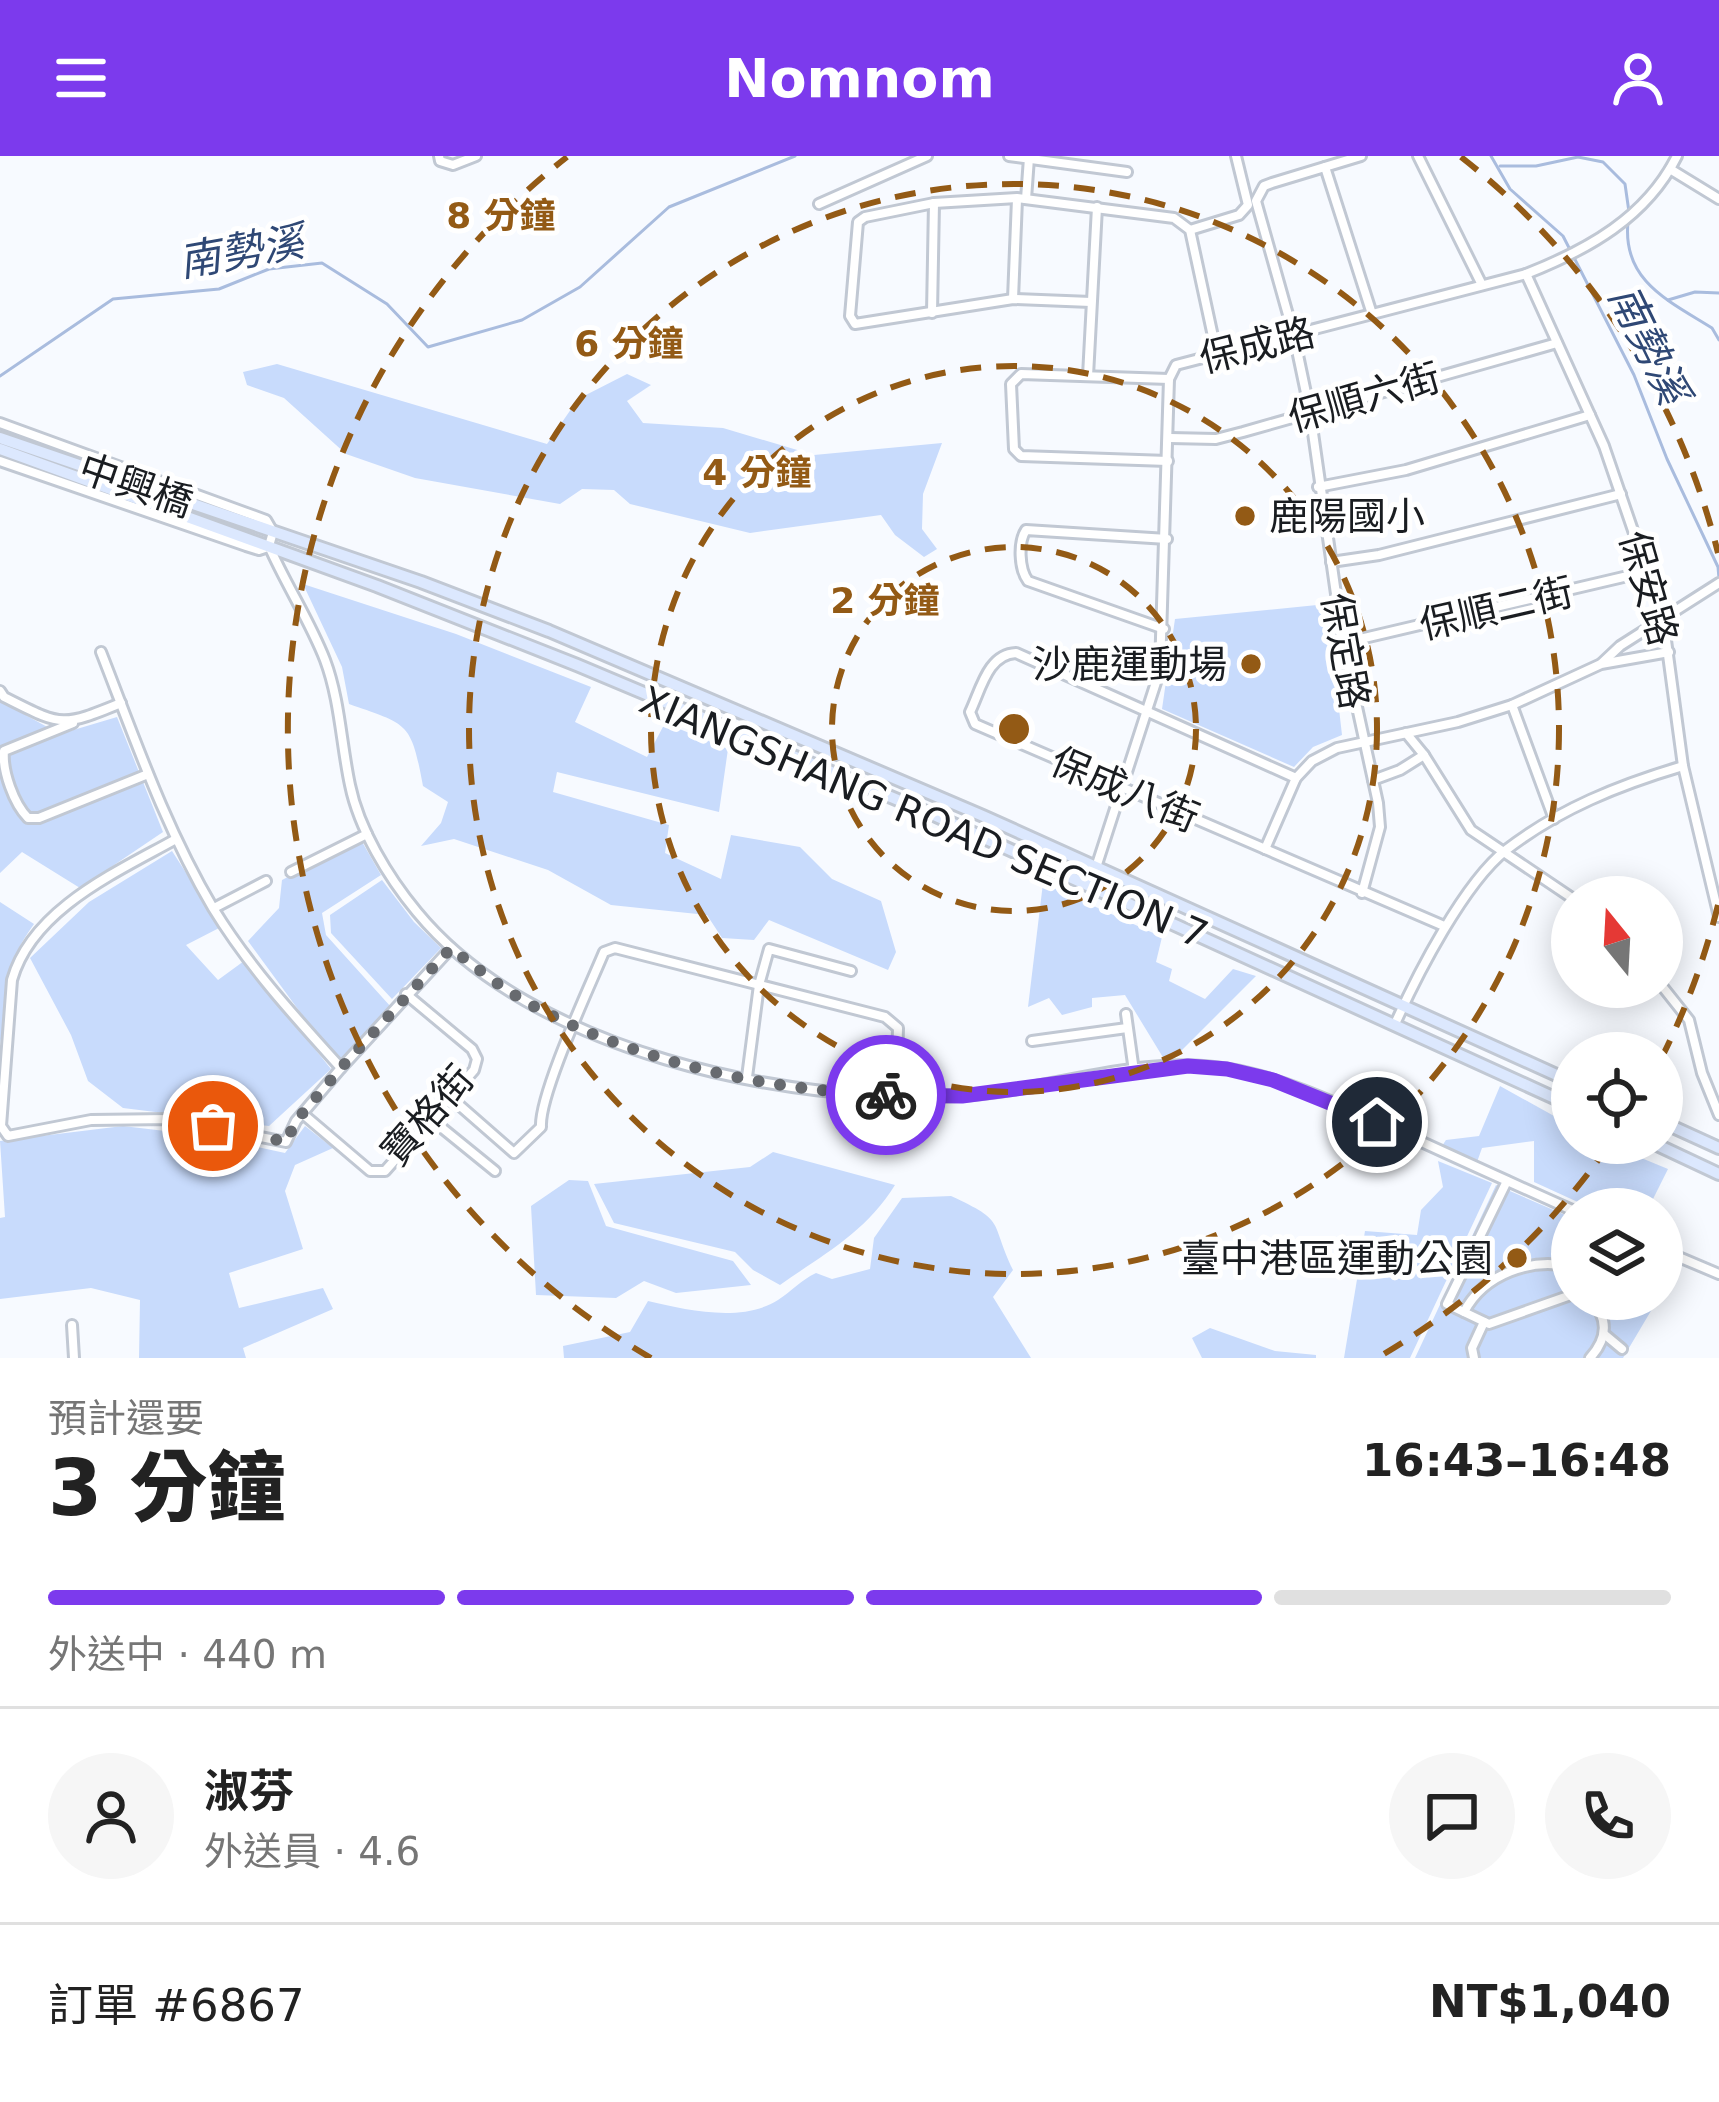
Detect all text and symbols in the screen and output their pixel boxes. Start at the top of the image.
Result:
icon: menu [48,45,114,111]
icon: person [1605,45,1671,111]
text: Nomnom [724,47,995,110]
text: 8 分鐘 [446,195,556,236]
water label: 南勢溪 [175,216,312,287]
water label: 南勢溪 [1599,277,1700,416]
street label: 保成路 [1195,309,1319,381]
text: 6 分鐘 [574,323,684,364]
street label: 保順六街 [1283,354,1445,441]
street label: 中興橋 [73,445,198,526]
text: 4 分鐘 [702,452,812,493]
place label: 鹿陽國小 [1269,494,1425,539]
marker: 鹿陽國小 [1232,503,1258,529]
street label: 保安路 [1611,526,1686,651]
street label: 保順二街 [1415,569,1577,648]
text: 2 分鐘 [830,580,940,621]
street label: 保定路 [1313,590,1378,713]
place label: 沙鹿運動場 [1032,642,1227,687]
marker: 沙鹿運動場 [1238,651,1264,677]
street label: XIANGSHANG ROAD SECTION 7 [633,677,1214,958]
centre of rings [993,708,1035,750]
street label: 保成八街 [1044,738,1205,841]
north arrow [1551,876,1683,1008]
map controls [1551,876,1683,1320]
button: locate [1551,1032,1683,1164]
courier [826,1035,946,1155]
street label: 寶格街 [372,1056,483,1174]
icon: bike [853,1062,919,1128]
pin [1326,1071,1428,1173]
pin [162,1075,264,1177]
icon: home [1344,1089,1410,1155]
icon: bag [180,1093,246,1159]
button: layers [1551,1188,1683,1320]
place label: 臺中港區運動公園 [1181,1236,1493,1281]
marker: 臺中港區運動公園 [1504,1245,1530,1271]
text: 預計還要 [48,1396,204,1441]
text: 16:43–16:48 [1362,1434,1671,1487]
text: 3 分鐘 [48,1443,285,1533]
text: 外送中 · 440 m [48,1632,327,1677]
button: person [48,1753,174,1879]
button: chat [1389,1753,1515,1879]
button: phone [1545,1753,1671,1879]
text: 淑芬 [204,1765,294,1818]
text: 外送員 · 4.6 [204,1829,420,1874]
text: NT$1,040 [1429,1975,1671,2028]
text: 訂單 #6867 [48,1979,305,2032]

